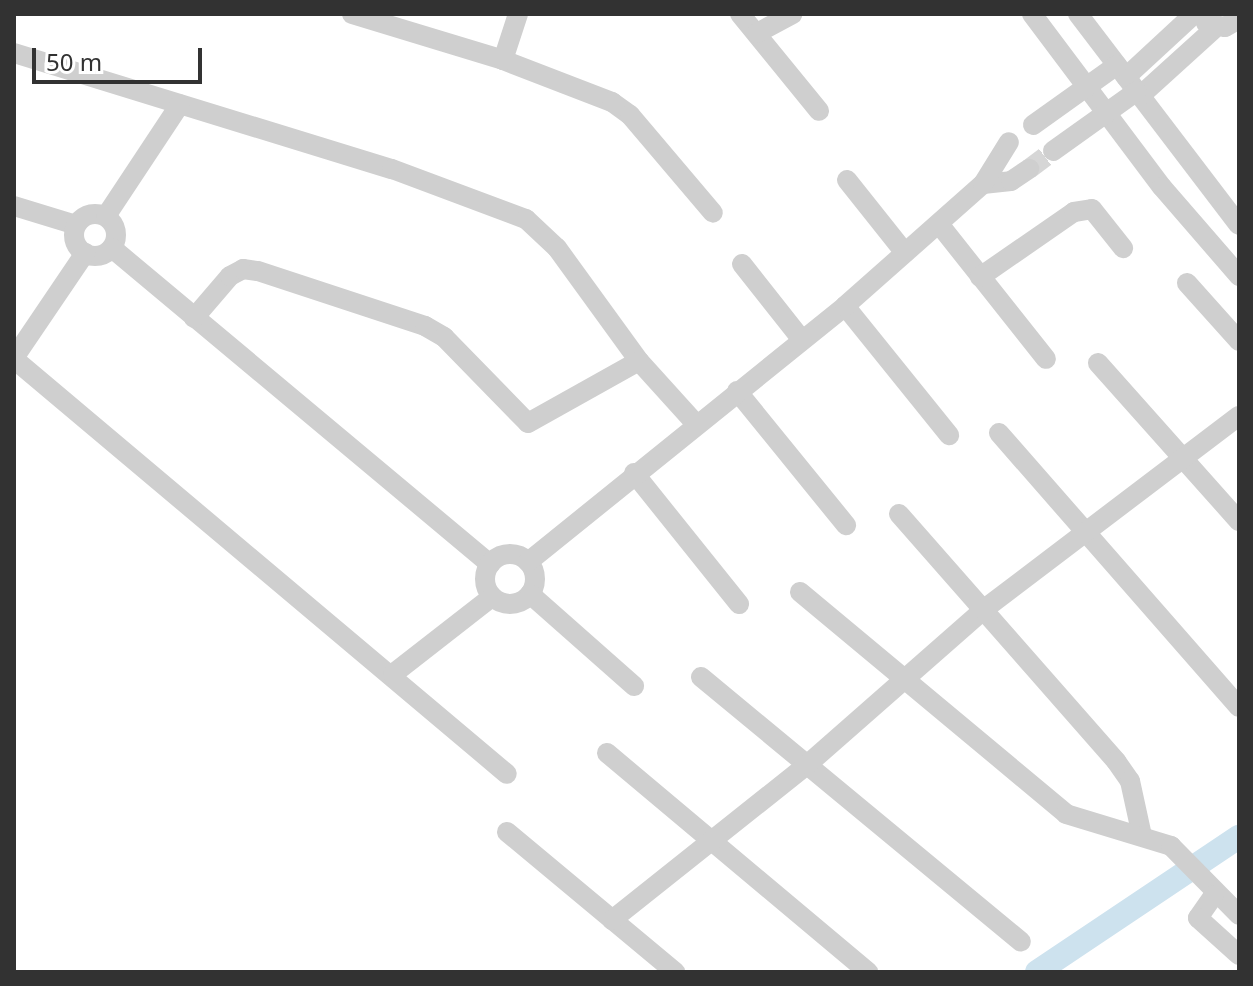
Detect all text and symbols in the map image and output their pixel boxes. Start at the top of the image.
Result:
scale bar [36,32,206,82]
text: 50 m [46,45,102,78]

